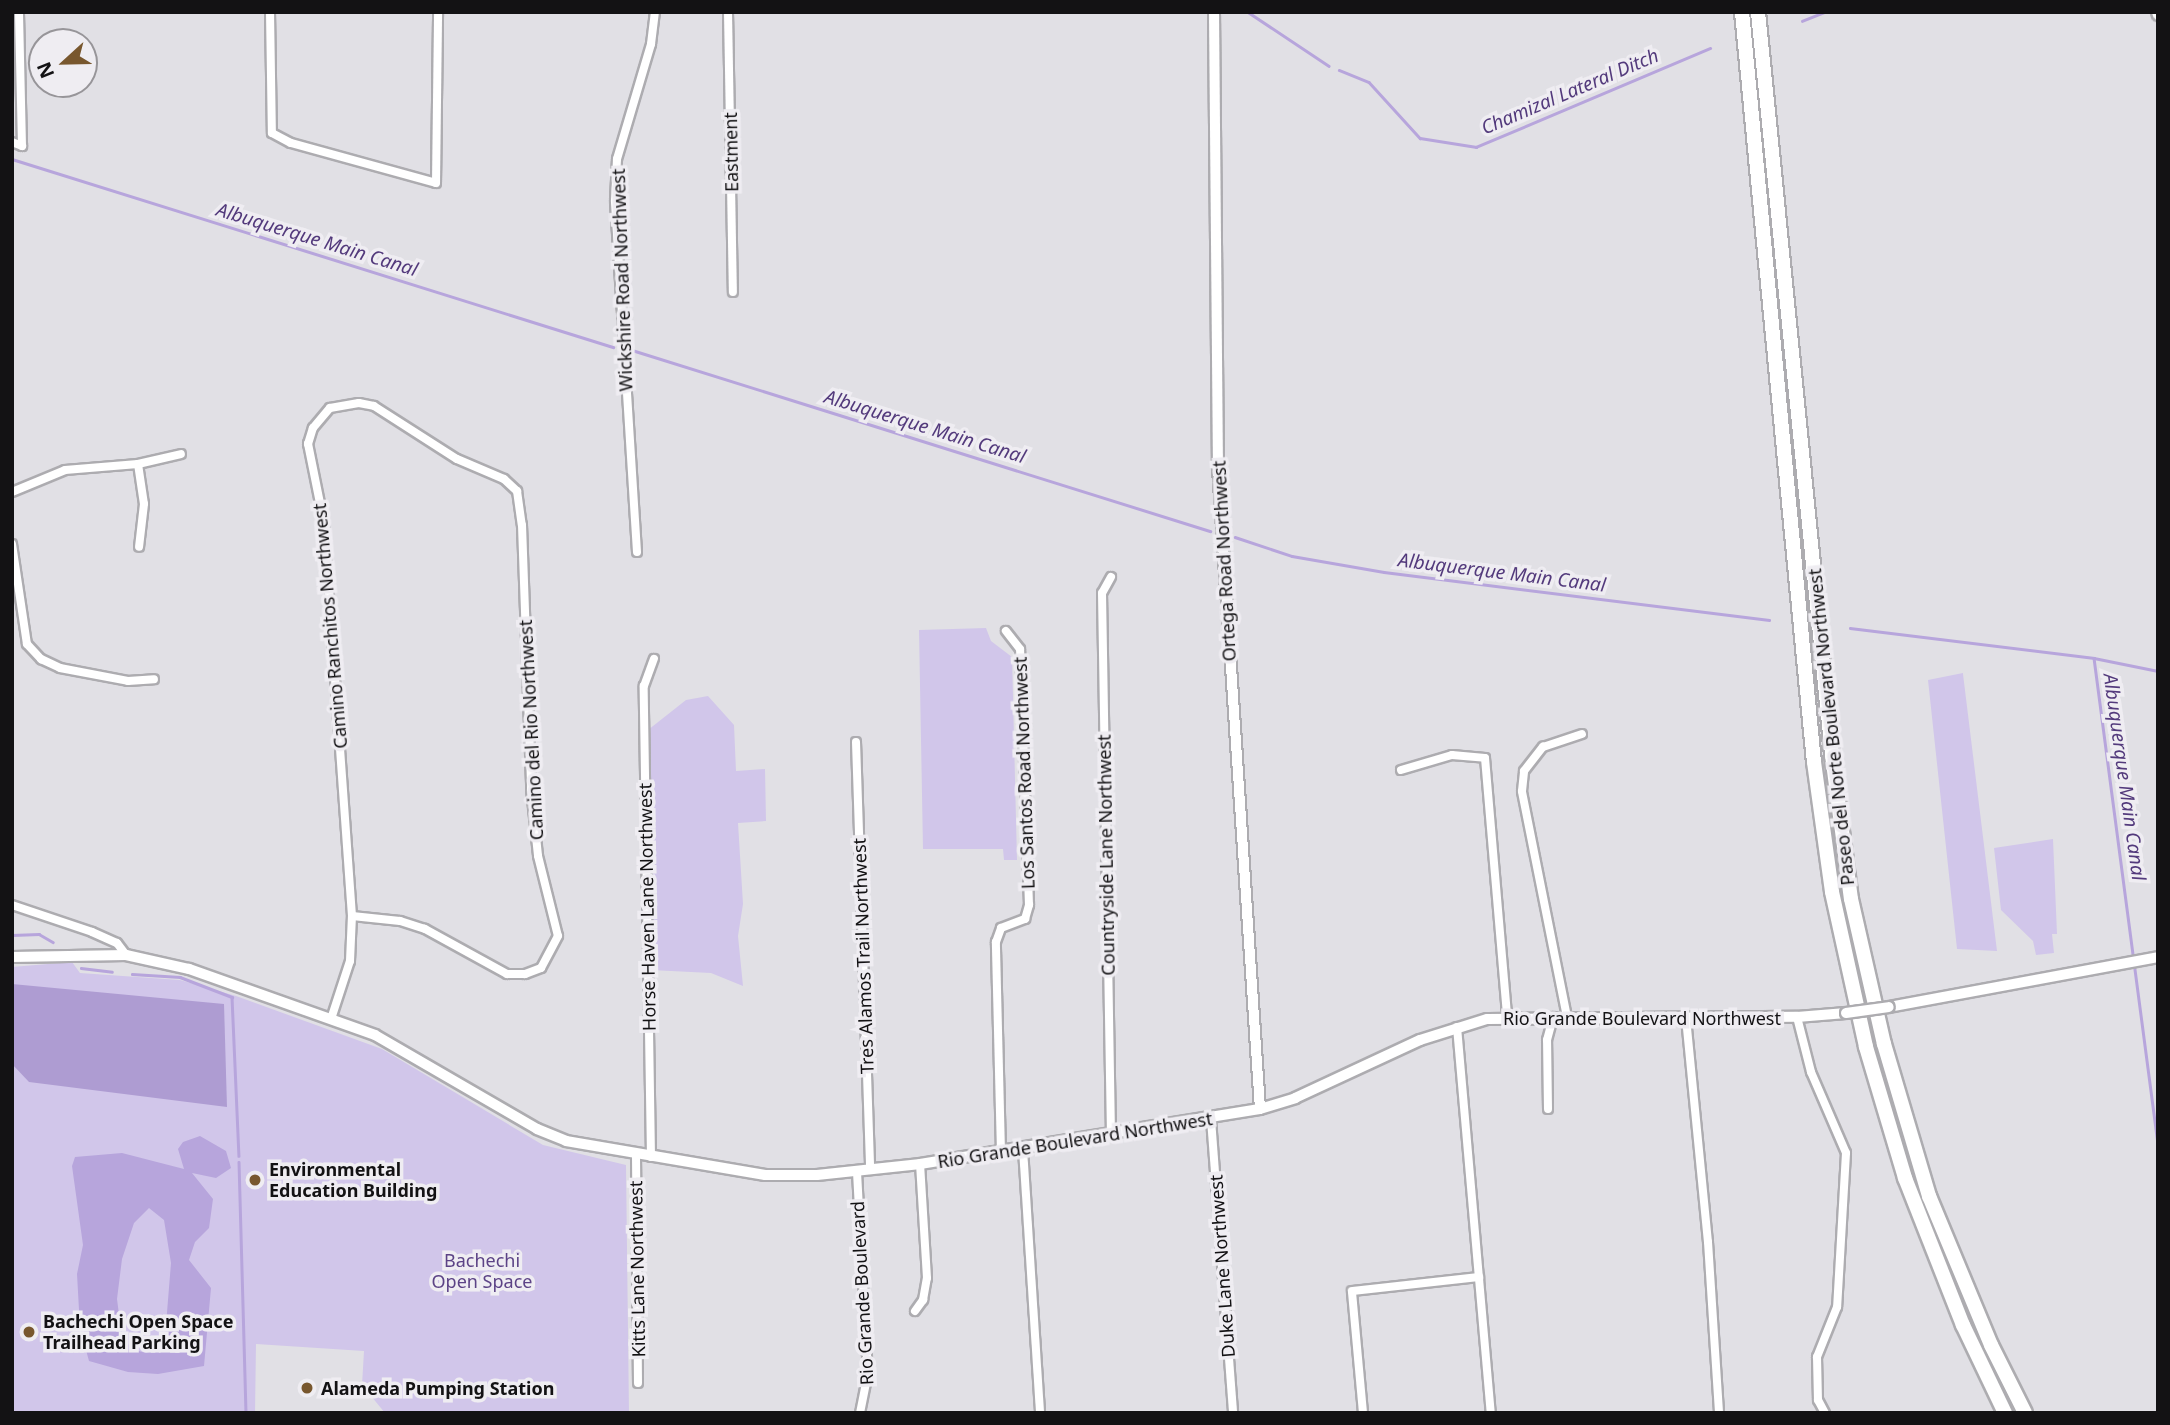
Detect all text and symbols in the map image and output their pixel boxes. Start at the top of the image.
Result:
north arrow [28,28,98,98]
water label: Chamizal Lateral Ditch [1478,44,1662,140]
text: N [30,58,60,82]
street label: Eastment [720,112,742,192]
street label: Wickshire Road Northwest [607,168,637,392]
water label: Albuquerque Main Canal [214,199,420,281]
water label: Albuquerque Main Canal [822,386,1028,468]
street label: Ortega Road Northwest [1208,460,1240,662]
street label: Camino Ranchitos Northwest [309,502,351,750]
water label: Albuquerque Main Canal [1397,549,1607,597]
street label: Paseo del Norte Boulevard Northwest [1804,568,1858,886]
street label: Camino del Rio Northwest [514,619,548,841]
street label: Los Santos Road Northwest [1009,656,1039,890]
water label: Albuquerque Main Canal [2098,672,2150,882]
street label: Countryside Lane Northwest [1093,734,1119,976]
street label: Horse Haven Lane Northwest [634,783,660,1031]
street label: Tres Alamos Trail Northwest [848,838,878,1074]
street label: Rio Grande Boulevard Northwest [1503,1007,1781,1029]
street label: Rio Grande Boulevard Northwest [936,1108,1214,1172]
place label: Environmental Education Building [269,1159,437,1202]
marker: Environmental Education Building [247,1172,263,1188]
street label: Duke Lane Northwest [1205,1174,1239,1358]
street label: Kitts Lane Northwest [625,1181,649,1357]
street label: Rio Grande Boulevard [846,1200,878,1386]
park label: Bachechi Open Space [432,1250,532,1292]
place label: Bachechi Open Space Trailhead Parking [43,1311,233,1354]
marker: Bachechi Open Space Trailhead Parking [21,1324,37,1340]
place label: Alameda Pumping Station [321,1377,554,1399]
marker: Alameda Pumping Station [299,1380,315,1396]

